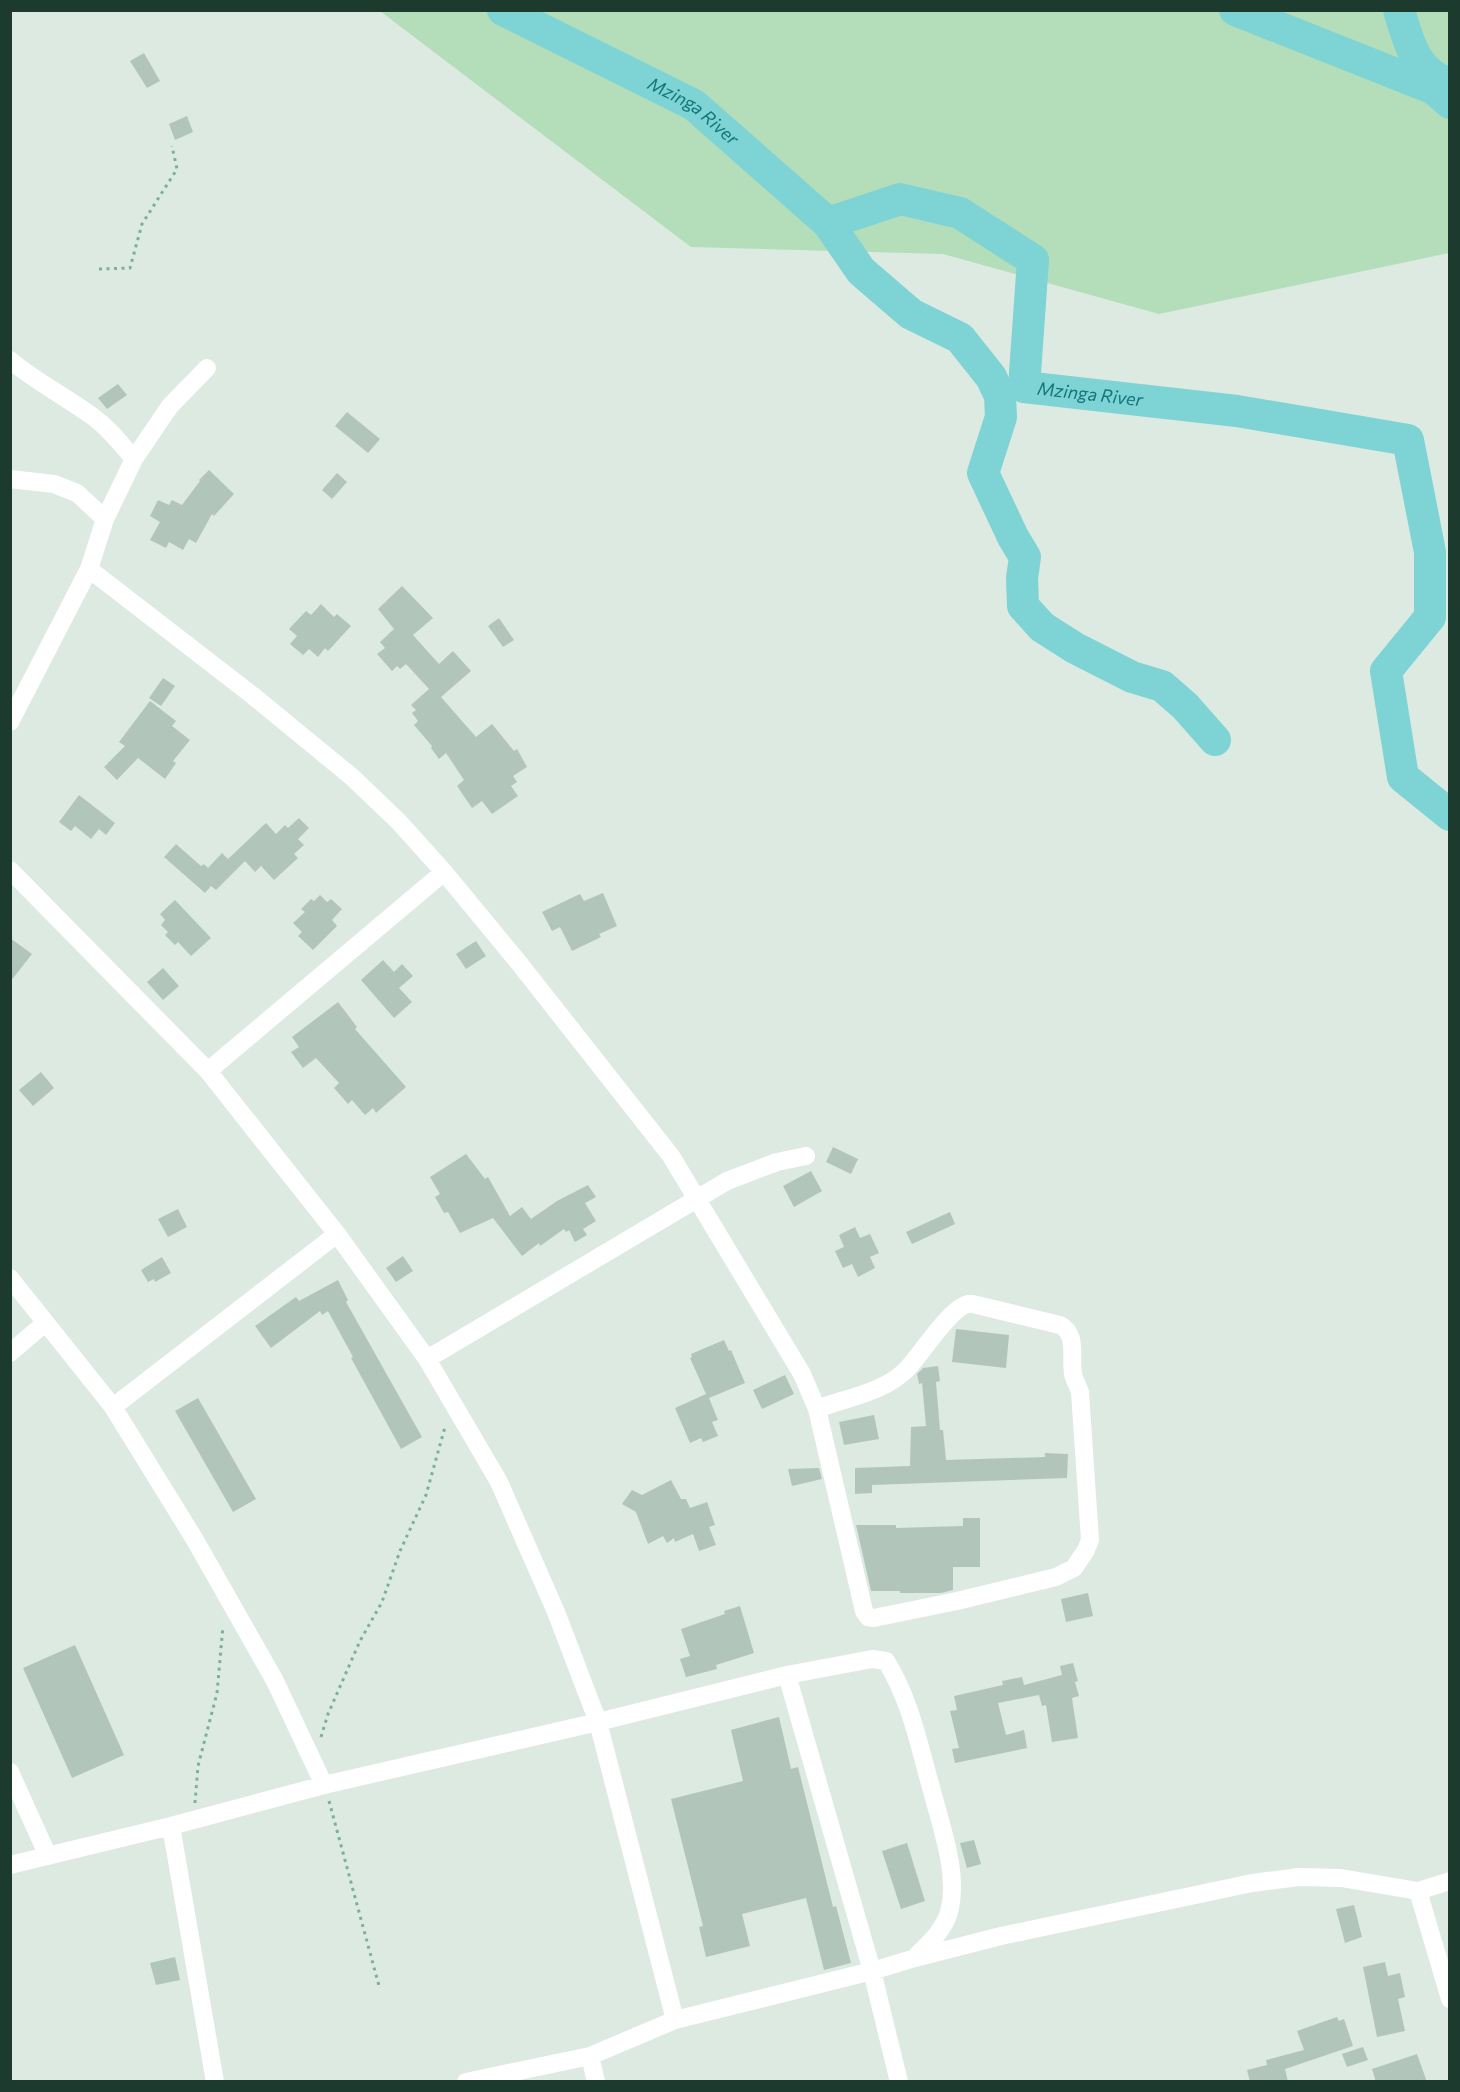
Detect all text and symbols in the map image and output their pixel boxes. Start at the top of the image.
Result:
water label: Mzinga River [644,72,744,150]
water label: Mzinga River [1036,377,1145,410]

